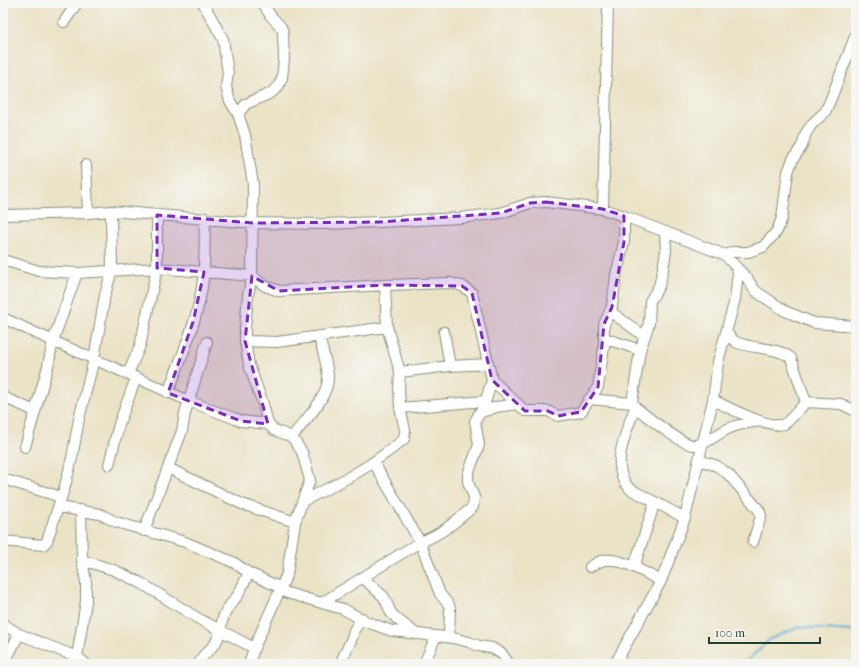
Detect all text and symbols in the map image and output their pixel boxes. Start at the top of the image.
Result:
scale bar [709,619,820,645]
text: 100 m [715,626,745,640]

